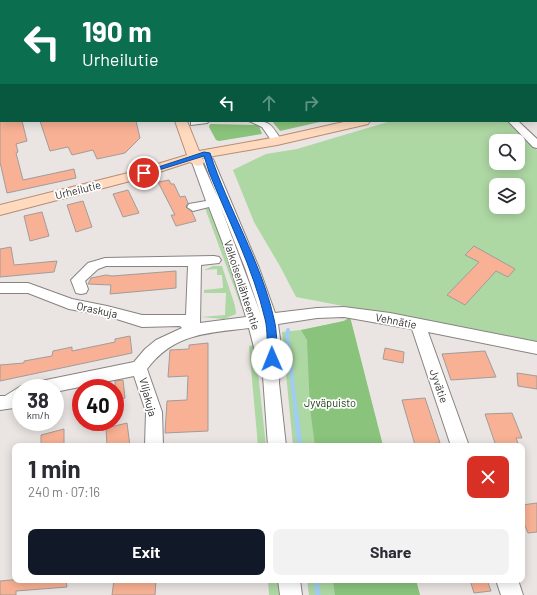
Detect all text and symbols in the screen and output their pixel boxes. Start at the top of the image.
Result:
text: 190 m [82,14,152,48]
icon: left [16,16,68,68]
text: Urheilutie [82,48,159,70]
icon: left [216,92,238,114]
icon: ahead [258,92,280,114]
icon: right [300,92,322,114]
map controls [489,134,525,214]
button: search [489,134,525,170]
pin [127,156,161,190]
icon: arrive [133,162,155,184]
street label: Urheilutie [54,178,102,201]
button: layers [489,178,525,214]
street label: Valkoisenlähteentie [222,238,263,331]
street label: Oraskuja [75,299,119,320]
street label: Vehnätie [374,310,418,331]
position arrow [251,338,293,380]
street label: Jyvätie [428,367,451,405]
street label: Viljakuja [137,376,160,418]
speed limit sign: 40 [72,379,124,431]
text: 38 [27,388,49,412]
park label: Jyväpuisto [304,396,356,409]
text: km/h [27,409,49,421]
text: 1 min [28,454,81,483]
button: close [467,456,509,498]
text: 240 m · 07:16 [28,484,100,500]
button: Exit [28,529,265,575]
button: Share [273,529,509,575]

